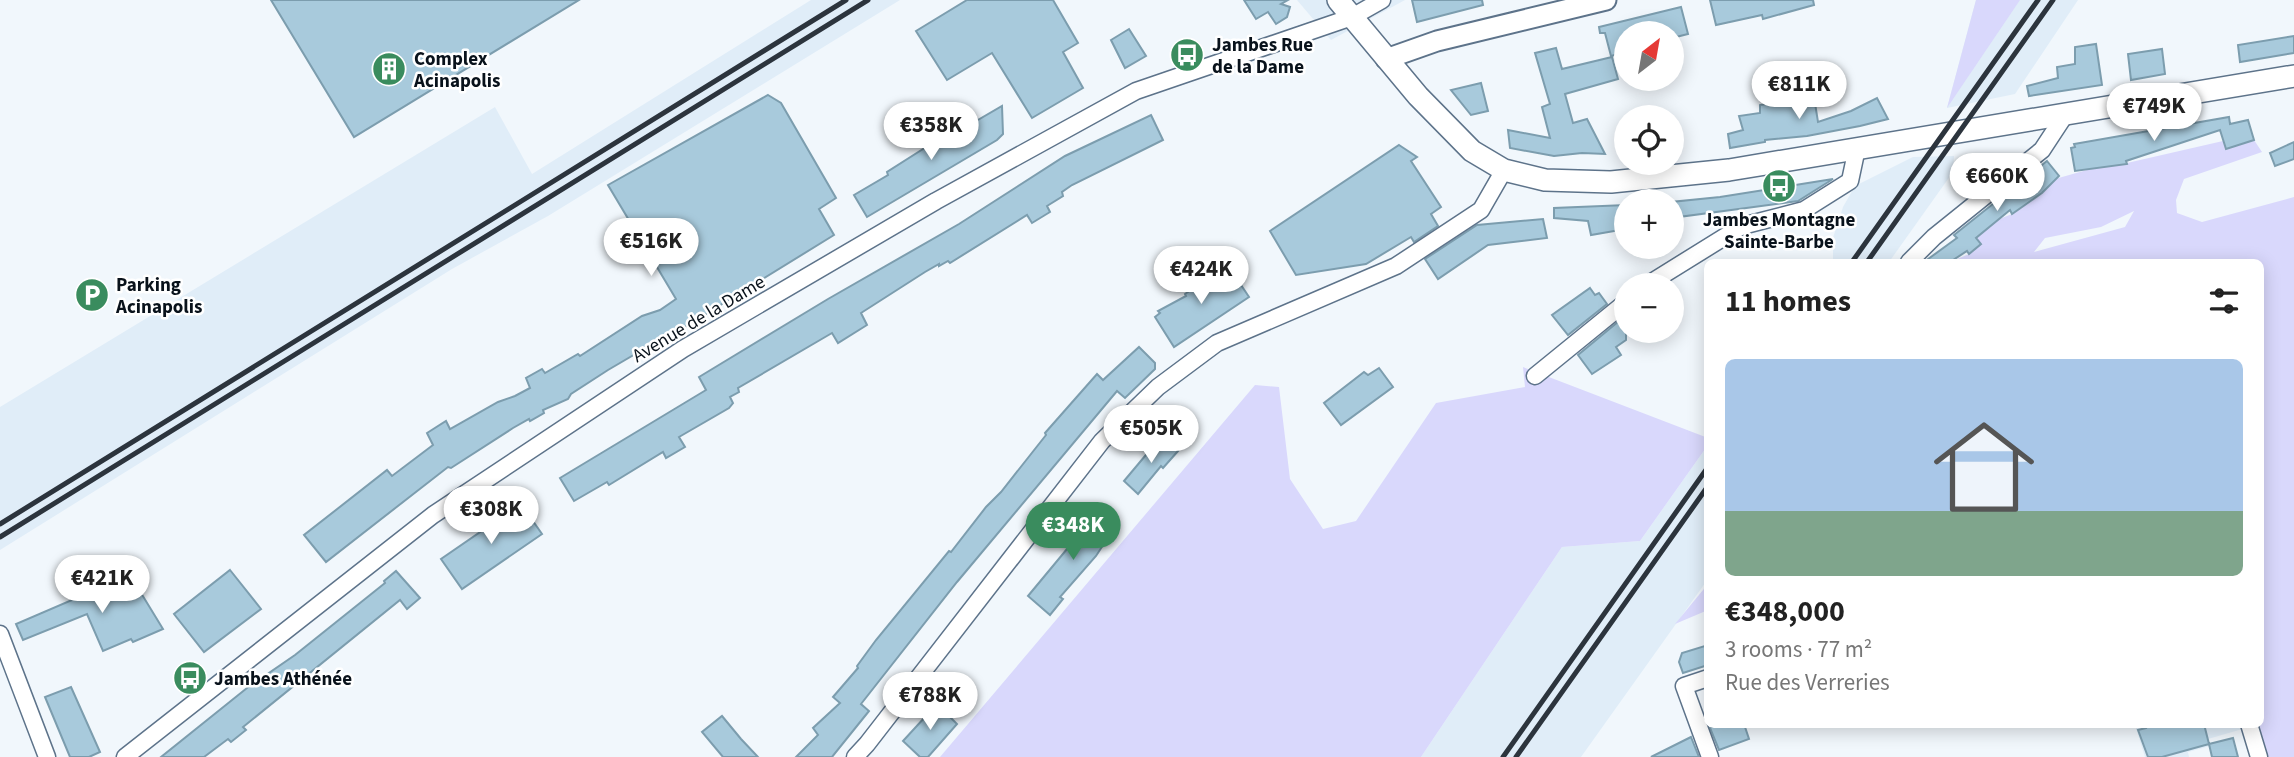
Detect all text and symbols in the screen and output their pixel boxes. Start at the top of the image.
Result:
north arrow [1614,21,1684,91]
map controls [1614,21,1684,343]
place label: Jambes Rue de la Dame [1212,32,1313,81]
bus stop icon: Jambes Rue de la Dame [1168,36,1206,74]
place label: Complex Acinapolis [413,46,500,95]
building icon: Complex Acinapolis [370,50,408,88]
pin: €811K [1750,61,1848,121]
text: €811K [1768,67,1830,100]
pin: €749K [2105,83,2203,143]
text: €749K [2123,89,2185,122]
pin: €358K [882,102,980,162]
button: locate [1614,105,1684,175]
text: €358K [900,108,962,141]
pin: €660K [1948,154,2046,213]
text: €660K [1966,159,2028,192]
bus stop icon: Jambes Montagne Sainte-Barbe [1760,167,1798,205]
button: + [1614,189,1684,259]
place label: Jambes Montagne Sainte-Barbe [1703,207,1855,256]
pin: €516K [602,218,700,278]
text: €516K [620,224,682,257]
pin: €424K [1152,246,1250,306]
text: €424K [1170,252,1232,285]
street label: Avenue de la Dame [627,269,770,370]
place label: Parking Acinapolis [115,272,202,321]
button: − [1614,273,1684,343]
parking icon: Parking Acinapolis [73,276,111,314]
text: 11 homes [1725,280,1851,323]
icon: filters [2205,282,2243,320]
icon: home [1921,404,2047,530]
pin: €505K [1102,406,1200,465]
text: €505K [1120,411,1182,444]
pin: €308K [442,486,540,546]
text: €308K [460,492,522,525]
pin: €348K [1024,503,1122,562]
text: €348K [1042,508,1104,541]
pin: €421K [53,556,151,615]
text: €421K [71,561,133,594]
text: €348,000 [1725,590,1845,633]
text: 3 rooms · 77 m² [1725,633,1872,666]
bus stop icon: Jambes Athénée [171,659,209,697]
place label: Jambes Athénée [214,666,352,693]
text: Rue des Verreries [1725,666,1890,699]
pin: €788K [881,672,979,732]
text: €788K [899,678,961,711]

